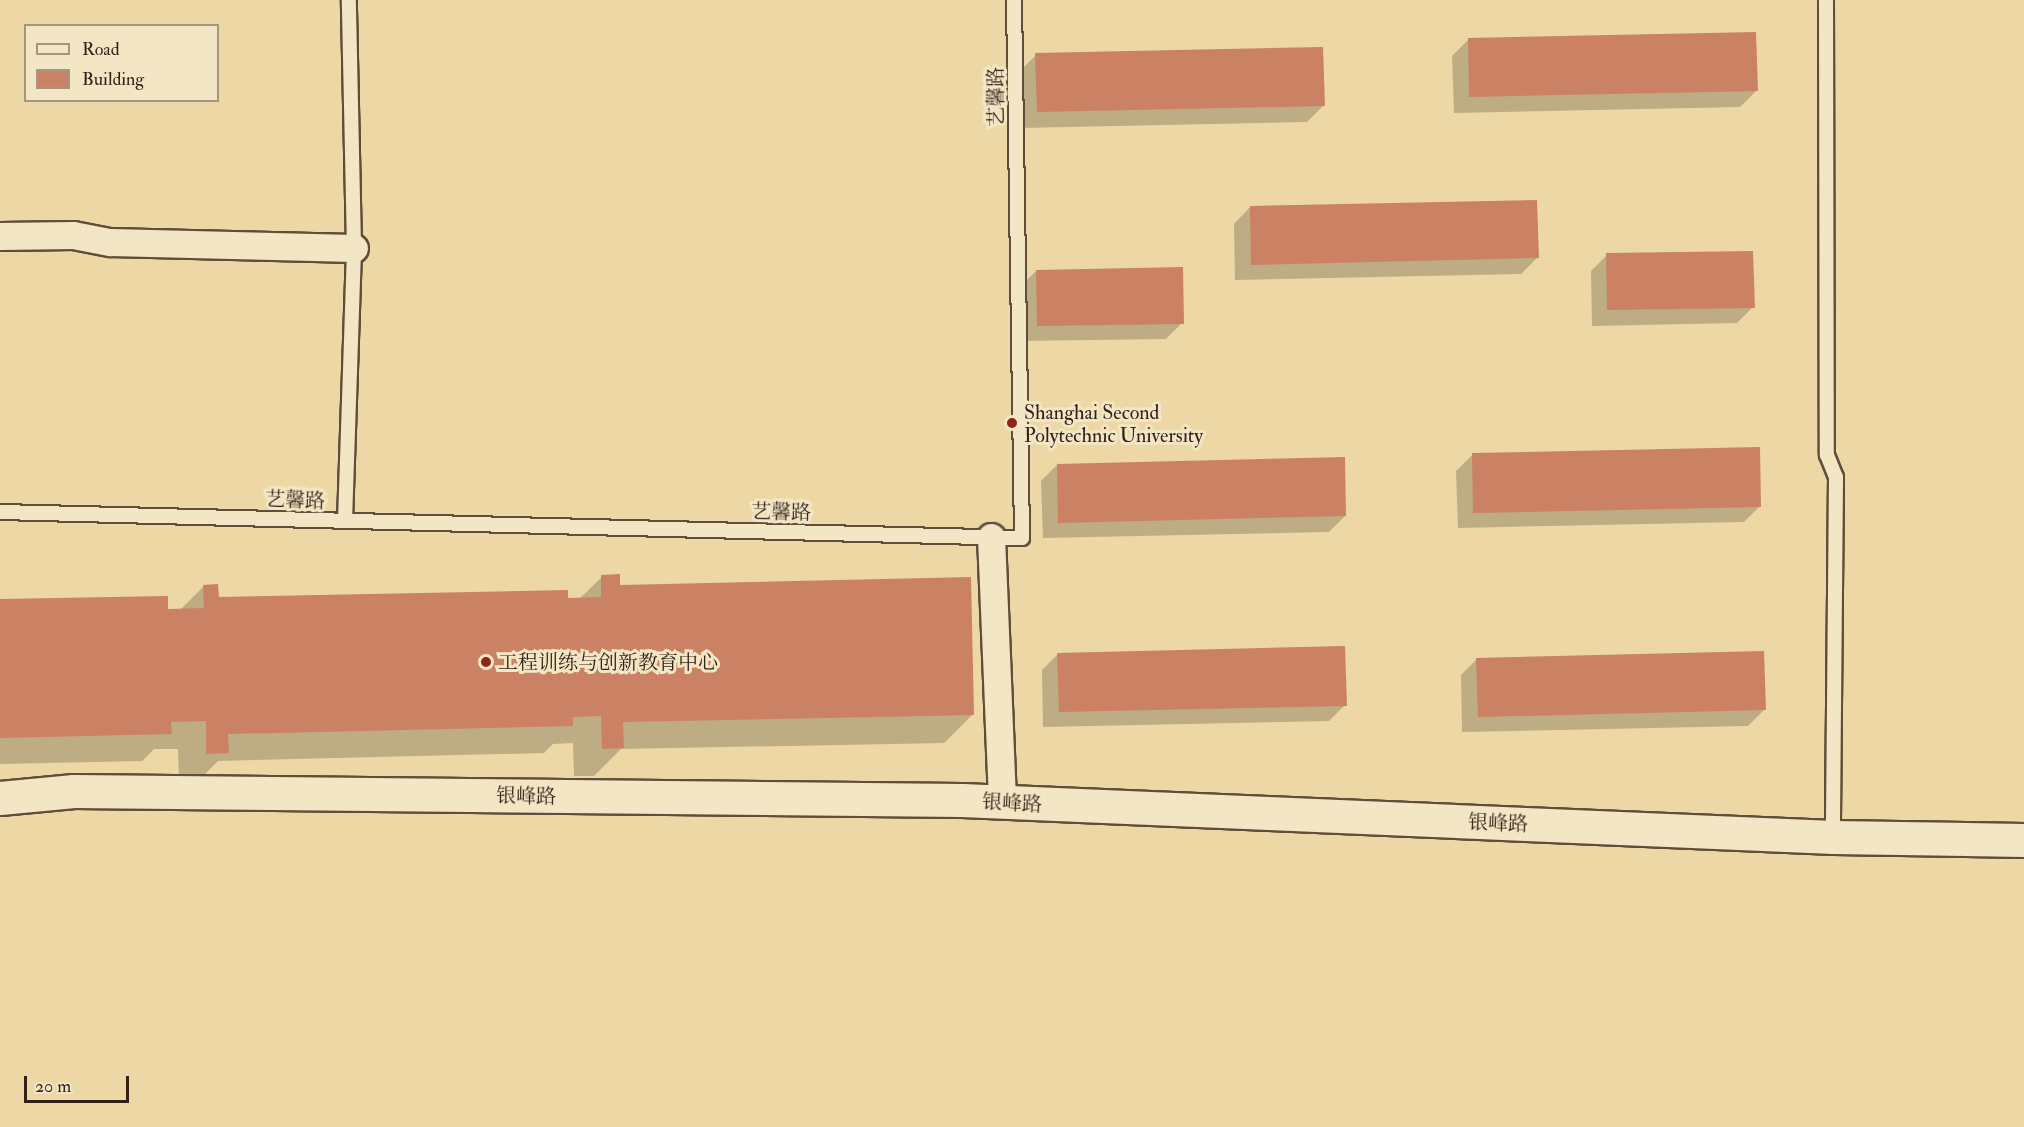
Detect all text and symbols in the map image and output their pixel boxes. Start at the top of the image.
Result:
legend [24,24,219,102]
text: Road [82,38,120,61]
street label: 艺馨路 [983,67,1009,127]
text: Building [82,68,144,91]
place label: Shanghai Second Polytechnic University [1024,400,1203,447]
marker: Shanghai Second Polytechnic University [1005,416,1019,430]
street label: 艺馨路 [265,487,325,513]
street label: 艺馨路 [751,499,811,525]
place label: 工程训练与创新教育中心 [498,650,718,674]
marker: 工程训练与创新教育中心 [479,655,493,669]
street label: 银峰路 [496,783,556,809]
street label: 银峰路 [981,789,1043,817]
street label: 银峰路 [1468,810,1528,836]
scale bar [27,1064,132,1102]
text: 20 m [35,1075,71,1098]

